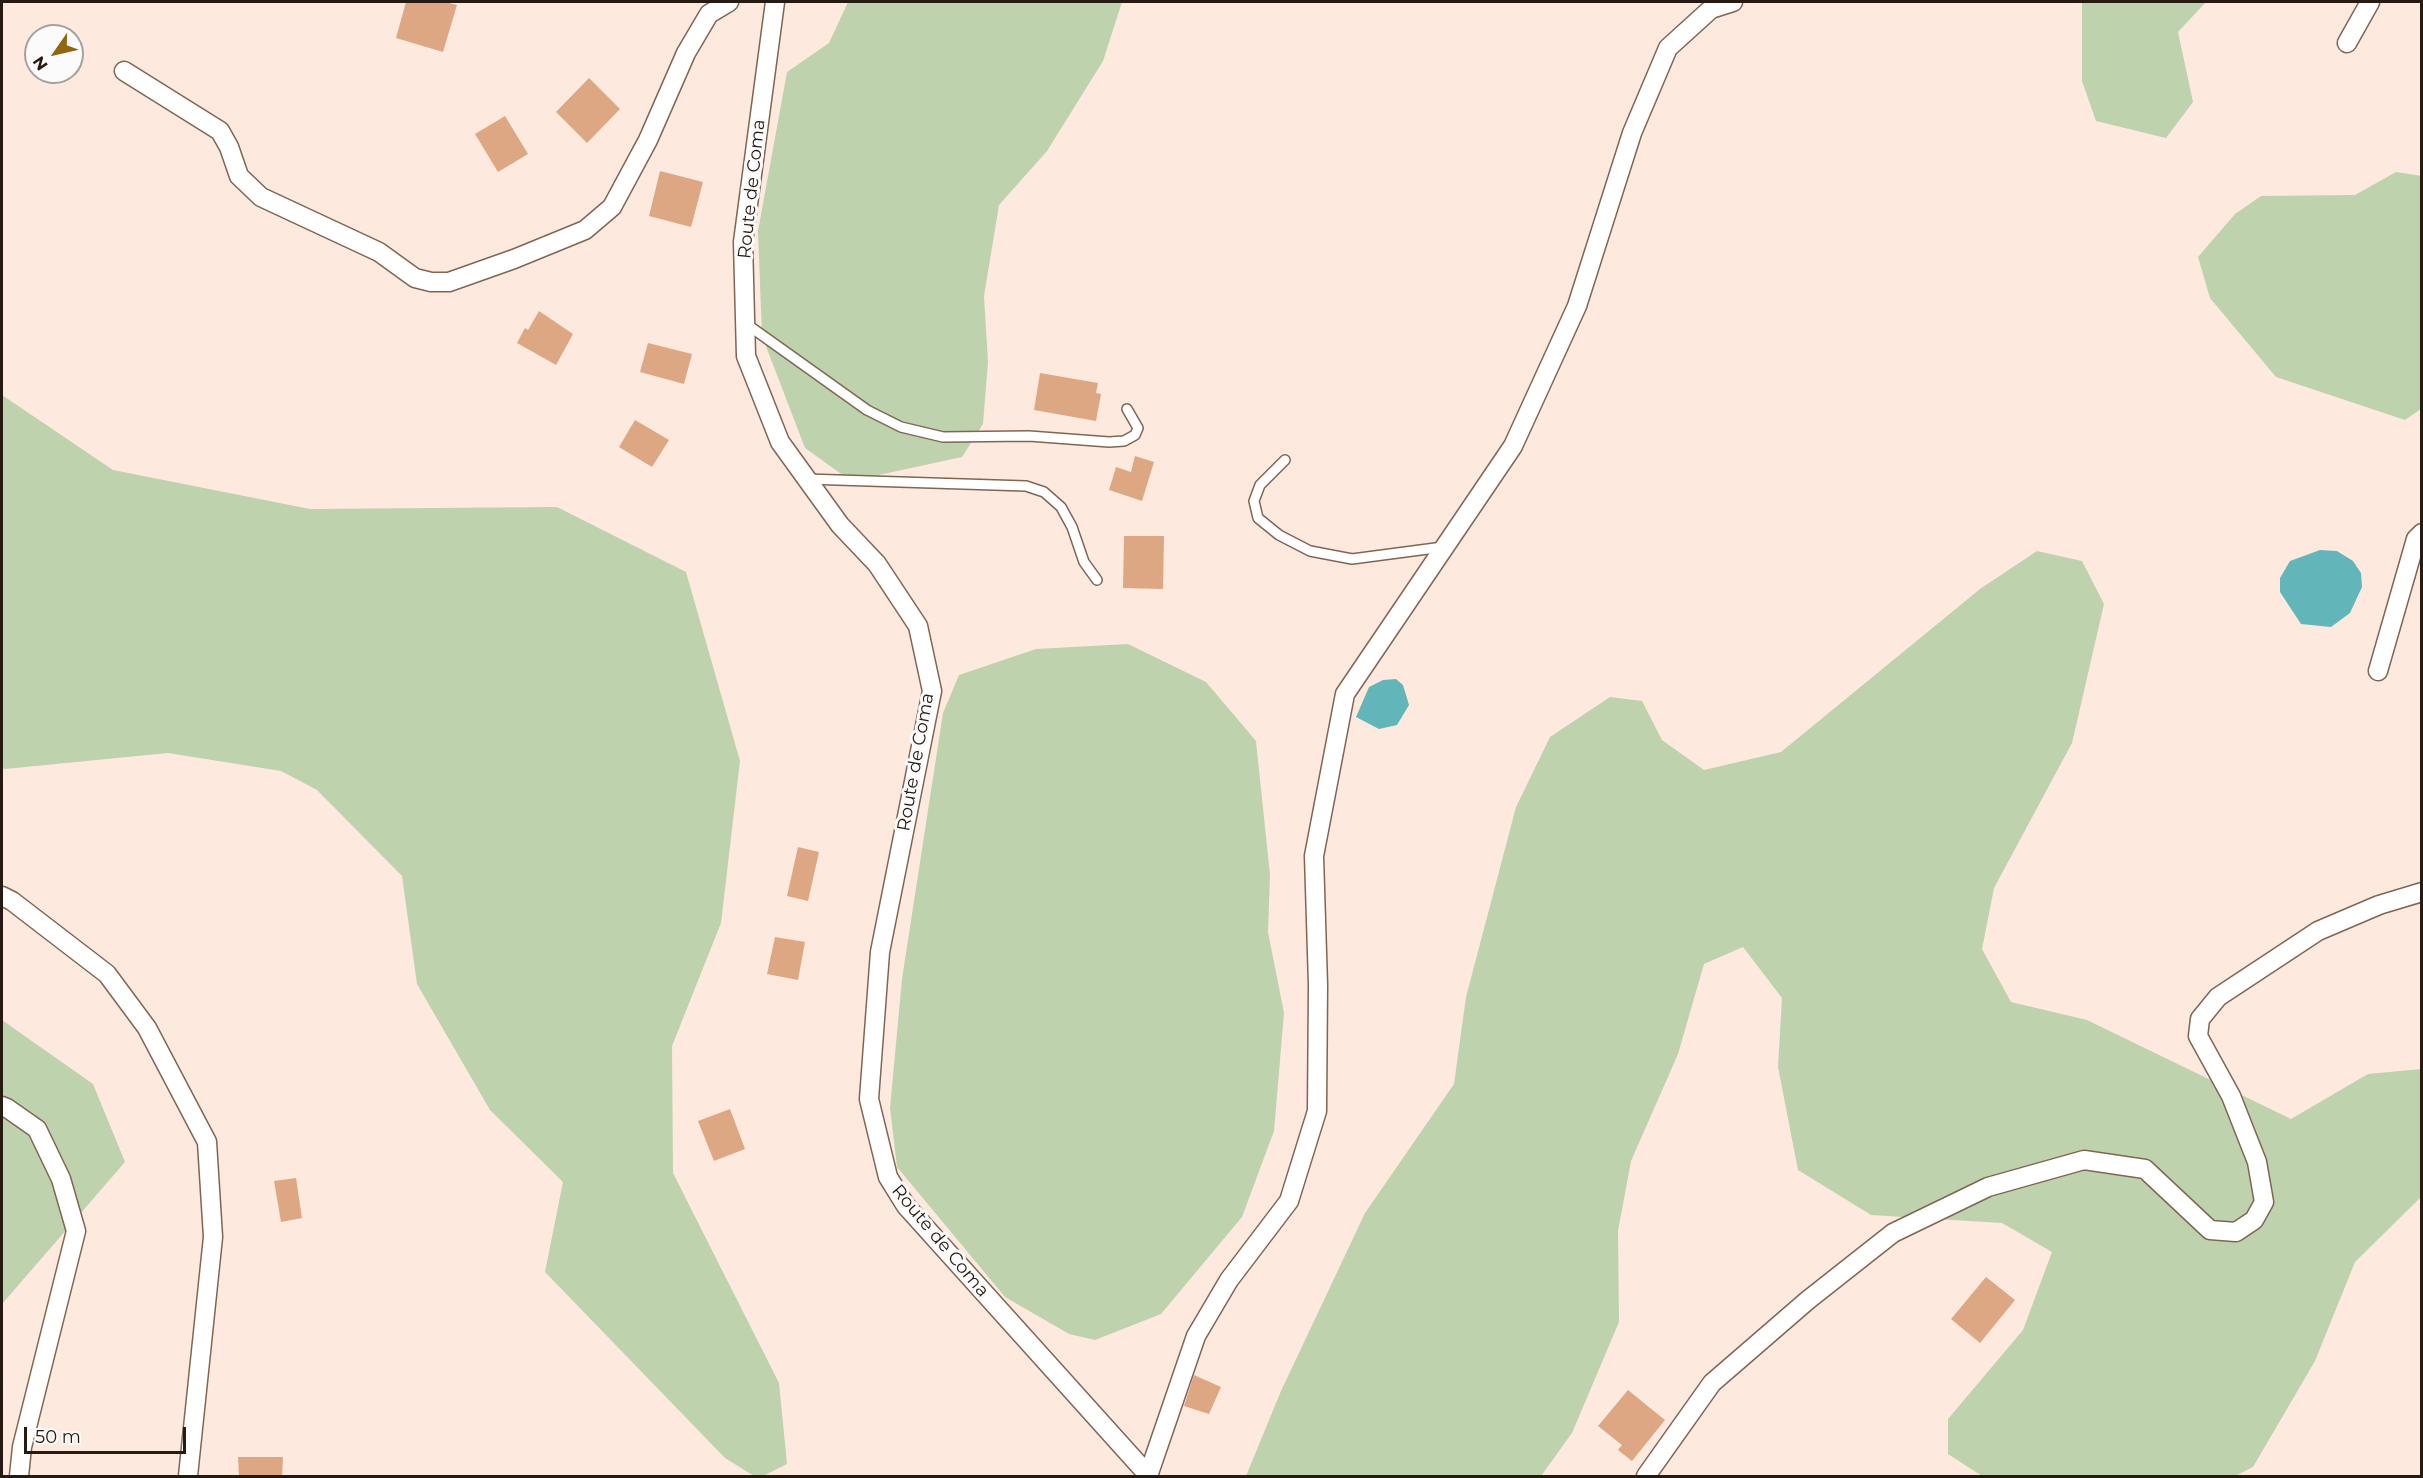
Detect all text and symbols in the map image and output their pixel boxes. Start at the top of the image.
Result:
north arrow [24,24,84,84]
text: N [29,53,52,74]
street label: Route de Coma [734,118,770,260]
street label: Route de Coma [893,691,939,833]
street label: Route de Coma [887,1180,993,1302]
scale bar [27,1415,189,1453]
text: 50 m [35,1426,81,1448]

